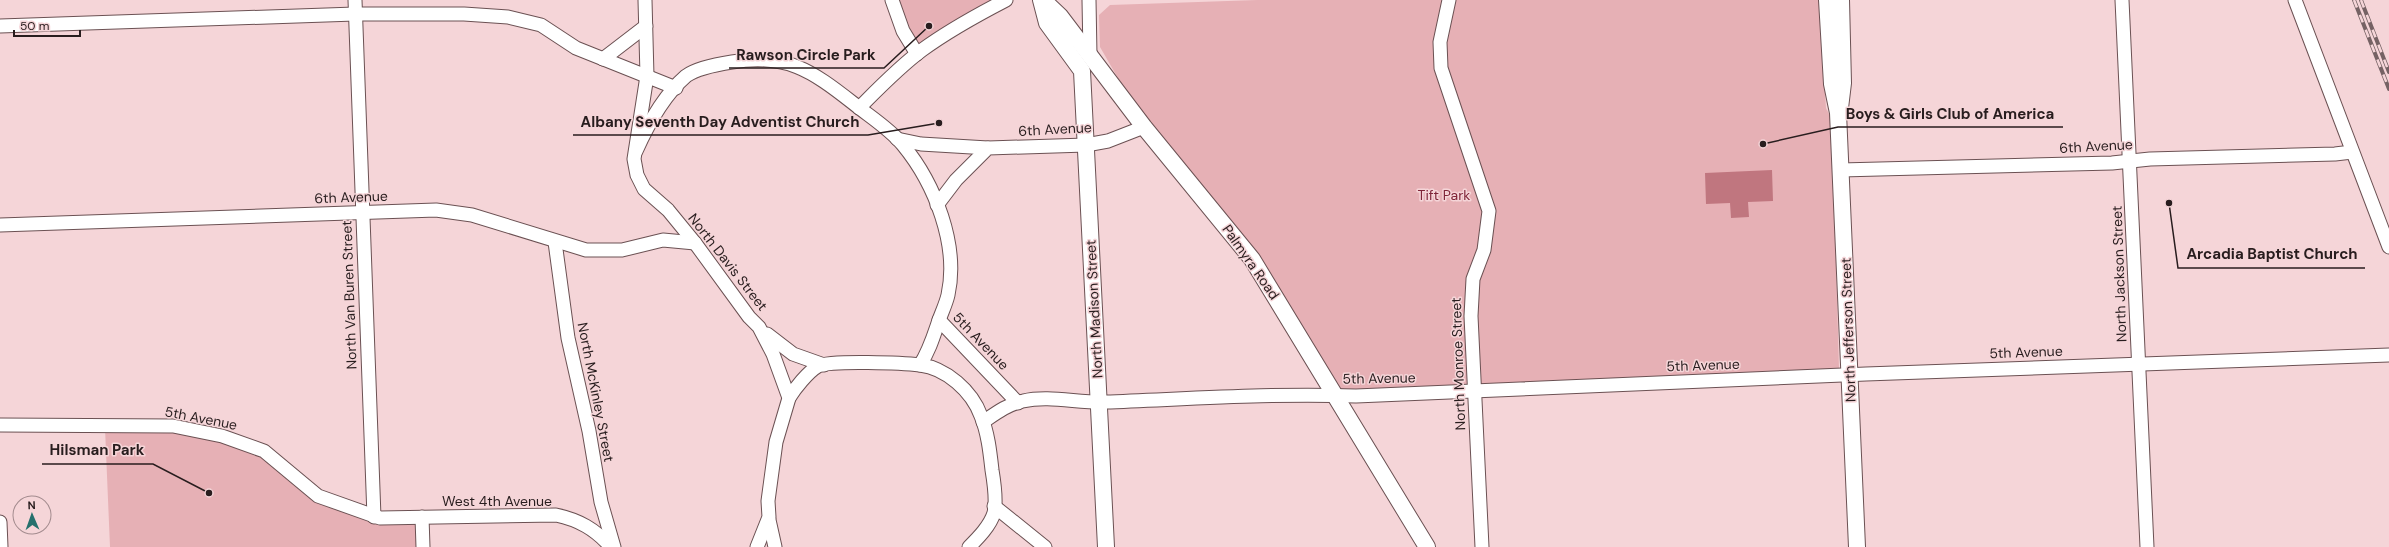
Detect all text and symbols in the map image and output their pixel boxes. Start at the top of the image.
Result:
scale bar [14,12,80,38]
text: 50 m [20,18,49,34]
callout: Rawson Circle Park [729,41,884,68]
text: Rawson Circle Park [736,45,876,65]
callout: Boys & Girls Club of America [1838,100,2063,127]
text: Boys & Girls Club of America [1846,104,2054,124]
callout: Albany Seventh Day Adventist Church [573,108,868,135]
text: Albany Seventh Day Adventist Church [581,112,859,132]
street label: 6th Avenue [1018,118,1092,140]
street label: 6th Avenue [2059,135,2133,157]
park label: Tift Park [1418,186,1470,204]
street label: 6th Avenue [314,187,388,207]
street label: North Jackson Street [2108,205,2130,343]
street label: North Davis Street [684,210,772,314]
street label: North Van Buren Street [337,220,361,370]
street label: Palmyra Road [1218,221,1284,303]
street label: North Madison Street [1081,239,1107,379]
callout: Arcadia Baptist Church [2178,241,2365,268]
text: Arcadia Baptist Church [2186,244,2358,264]
street label: North Jefferson Street [1836,257,1860,403]
street label: North Monroe Street [1447,297,1469,431]
street label: 5th Avenue [949,308,1013,374]
street label: North McKinley Street [574,321,618,463]
street label: 5th Avenue [1989,342,2063,362]
street label: 5th Avenue [1666,355,1740,375]
street label: 5th Avenue [1342,368,1416,388]
street label: 5th Avenue [163,402,239,434]
callout: Hilsman Park [42,437,153,464]
text: Hilsman Park [50,440,145,460]
street label: West 4th Avenue [442,492,552,510]
north arrow [12,495,52,535]
text: N [27,498,36,512]

